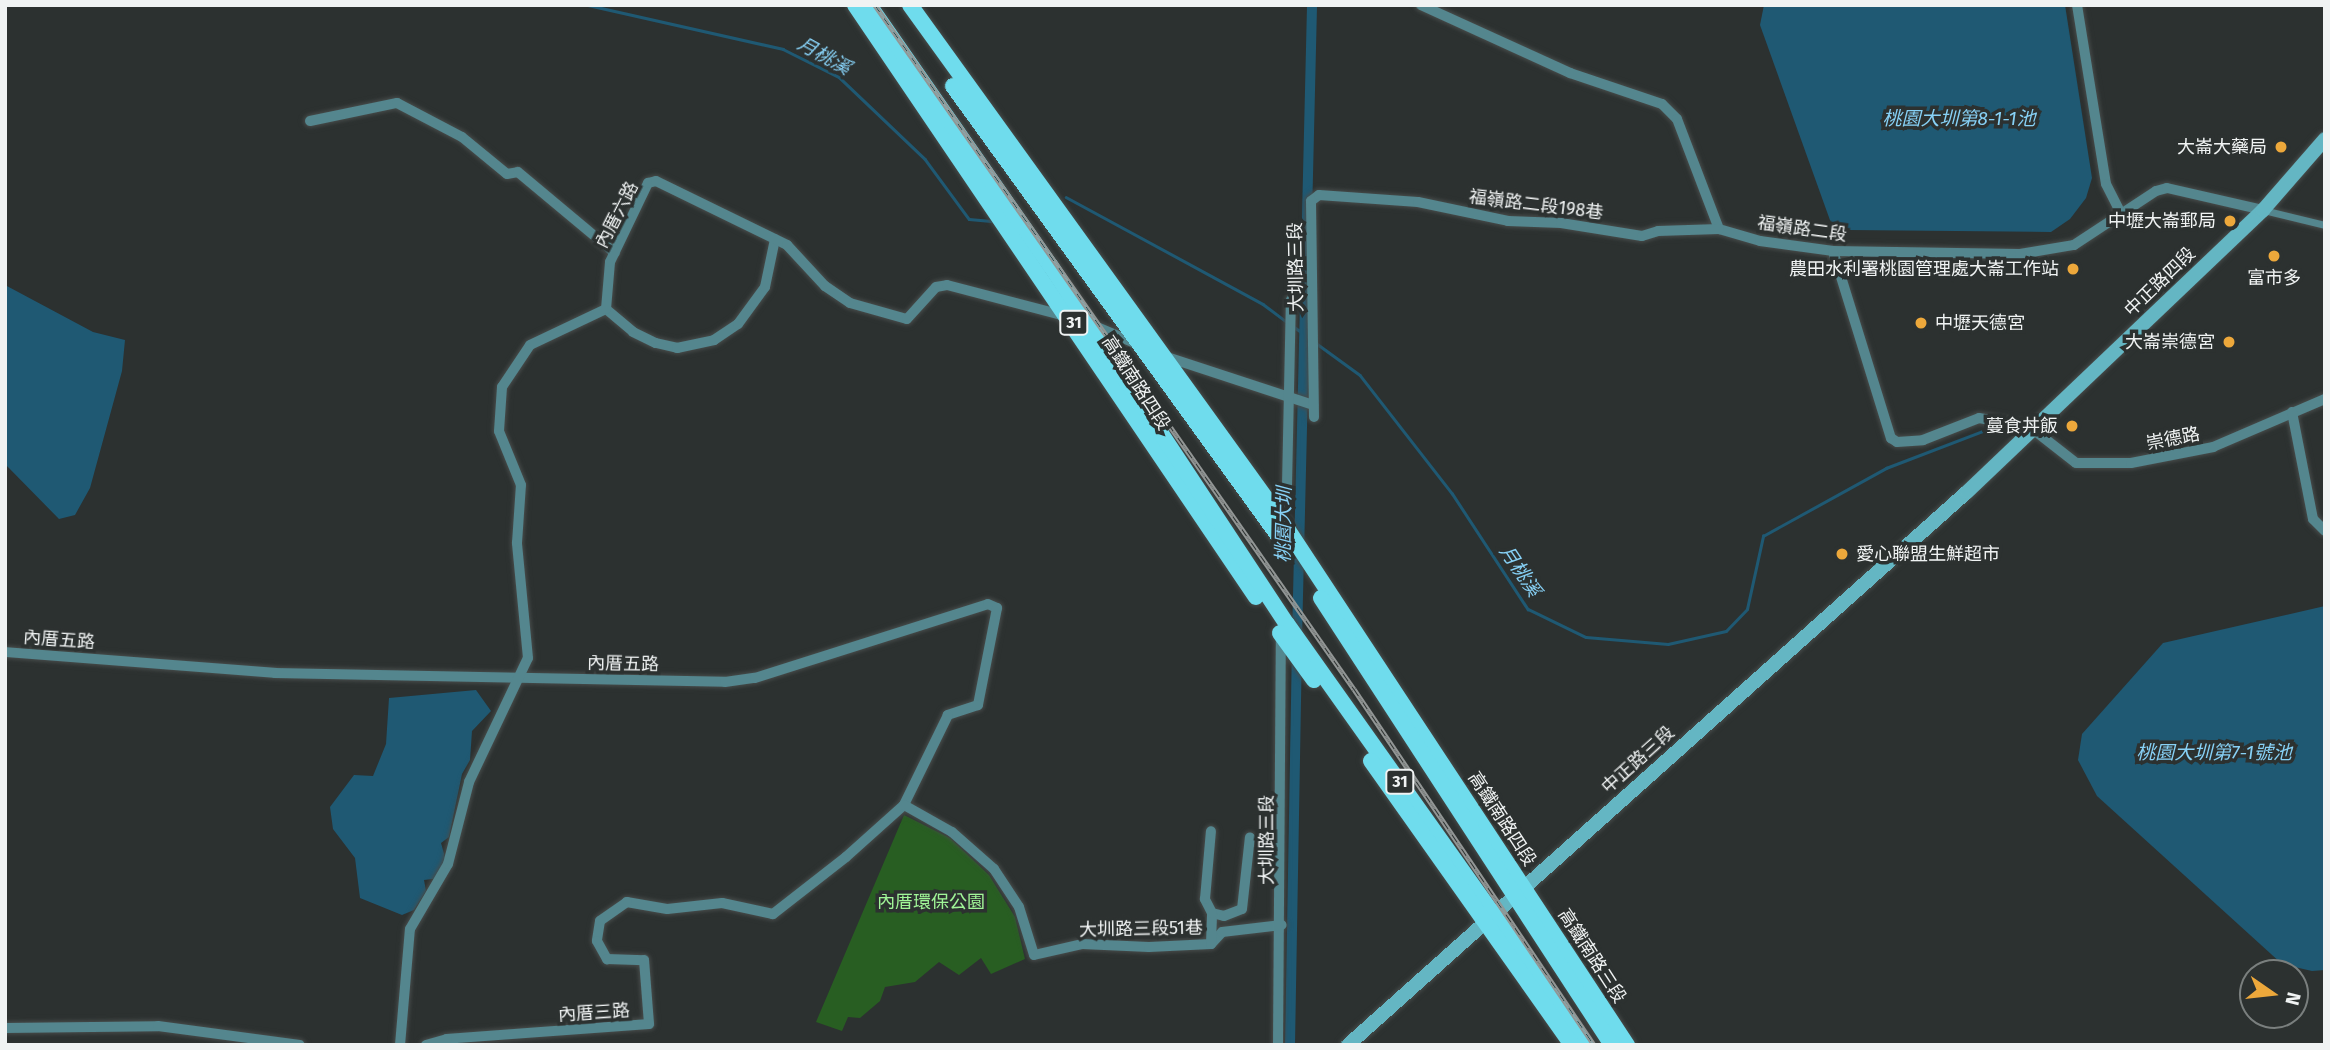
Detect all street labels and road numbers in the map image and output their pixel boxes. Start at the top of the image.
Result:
street label: 內厝六路 [591,178,643,252]
street label: 福嶺路二段198巷 [1468,186,1604,224]
street label: 福嶺路二段 [1756,212,1848,246]
street label: 大圳路三段 [1284,222,1308,312]
street label: 中正路四段 [2120,243,2200,321]
road number: 31 [1058,310,1090,336]
street label: 高鐵南路四段 [1098,332,1174,434]
street label: 崇德路 [2144,423,2202,455]
street label: 內厝五路 [22,627,96,653]
street label: 內厝五路 [587,653,659,675]
street label: 中正路三段 [1597,722,1679,798]
street label: 高鐵南路四段 [1464,768,1540,870]
road number: 31 [1384,769,1416,794]
street label: 大圳路三段 [1256,795,1278,885]
street label: 高鐵南路三段 [1554,905,1630,1007]
street label: 大圳路三段51巷 [1079,917,1203,941]
street label: 內厝三路 [557,1000,631,1026]

